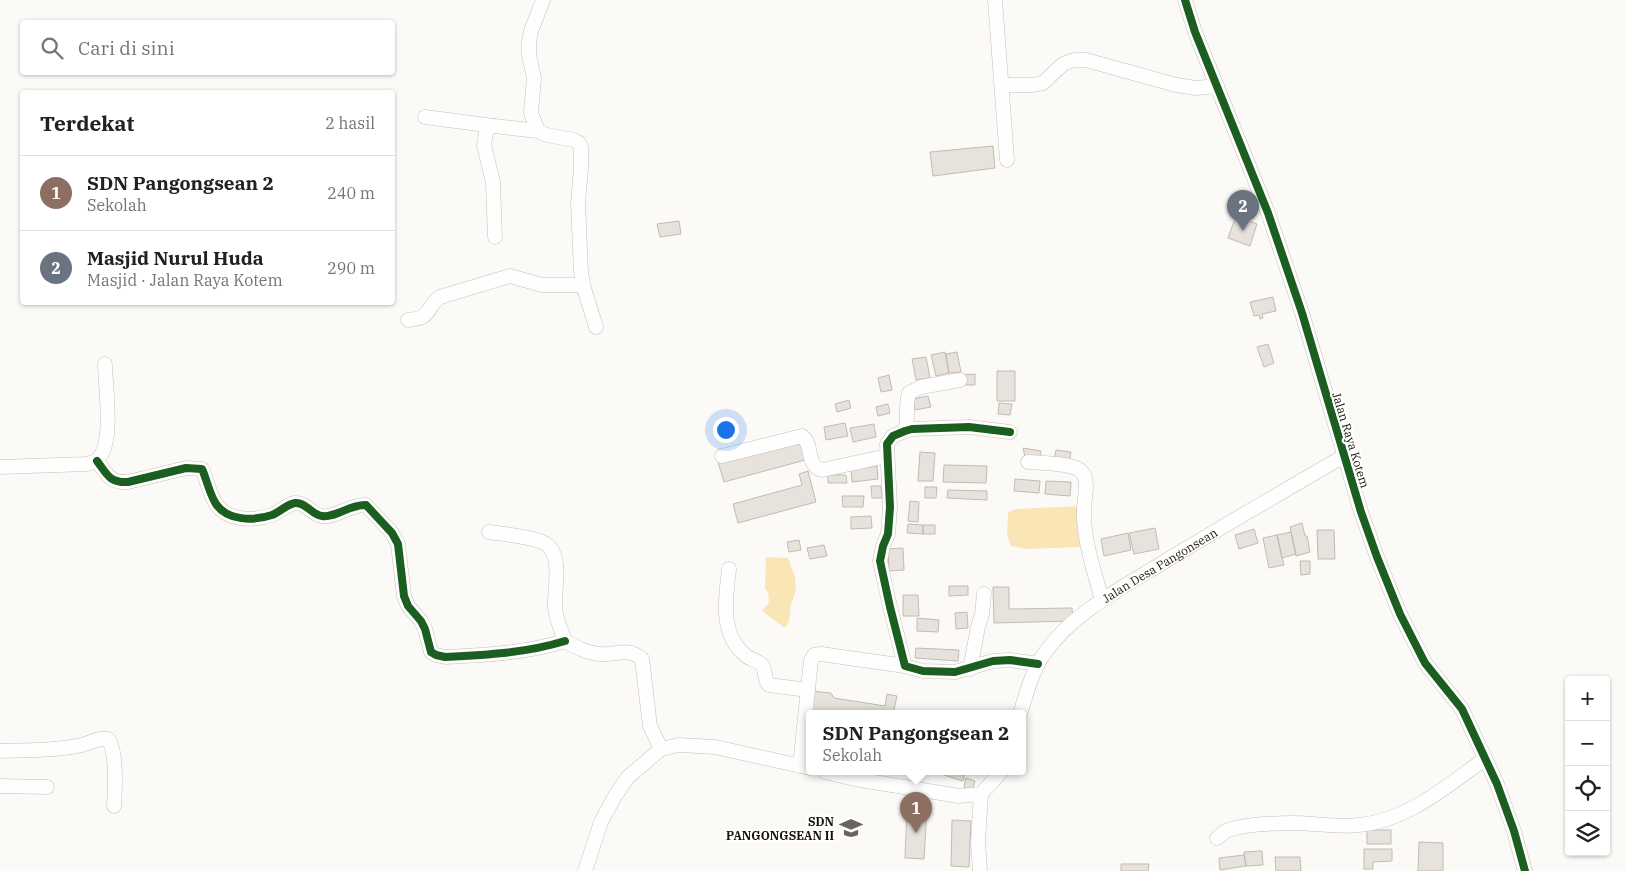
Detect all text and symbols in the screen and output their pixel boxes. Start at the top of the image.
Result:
search box [20,20,395,75]
icon: search [38,34,66,62]
text: Cari di sini [78,36,175,60]
text: Terdekat [40,109,134,137]
text: 2 hasil [325,113,375,133]
text: SDN Pangongsean 2 [87,171,274,195]
text: 1 [51,183,61,203]
text: 240 m [327,183,375,203]
pin: 2 [1227,190,1259,231]
text: Sekolah [87,195,147,215]
text: Masjid Nurul Huda [87,246,264,270]
text: 2 [51,258,61,278]
text: 290 m [327,258,375,278]
text: Masjid · Jalan Raya Kotem [87,270,283,290]
street label: Jalan Raya Kotem [1329,390,1373,490]
your location [713,417,739,443]
street label: Jalan Desa Pangonsean [1099,524,1220,605]
map controls [1565,676,1610,856]
button: + [1565,676,1610,721]
popup [806,710,1026,775]
text: SDN Pangongsean 2 [823,721,1009,745]
button: − [1565,721,1610,766]
text: Sekolah [823,745,882,765]
button: locate [1565,766,1610,811]
pin: 1 [900,792,932,833]
button: layers [1565,811,1610,856]
place label: SDN PANGONGSEAN II [726,814,834,843]
school or university icon: SDN PANGONGSEAN II [838,815,864,841]

